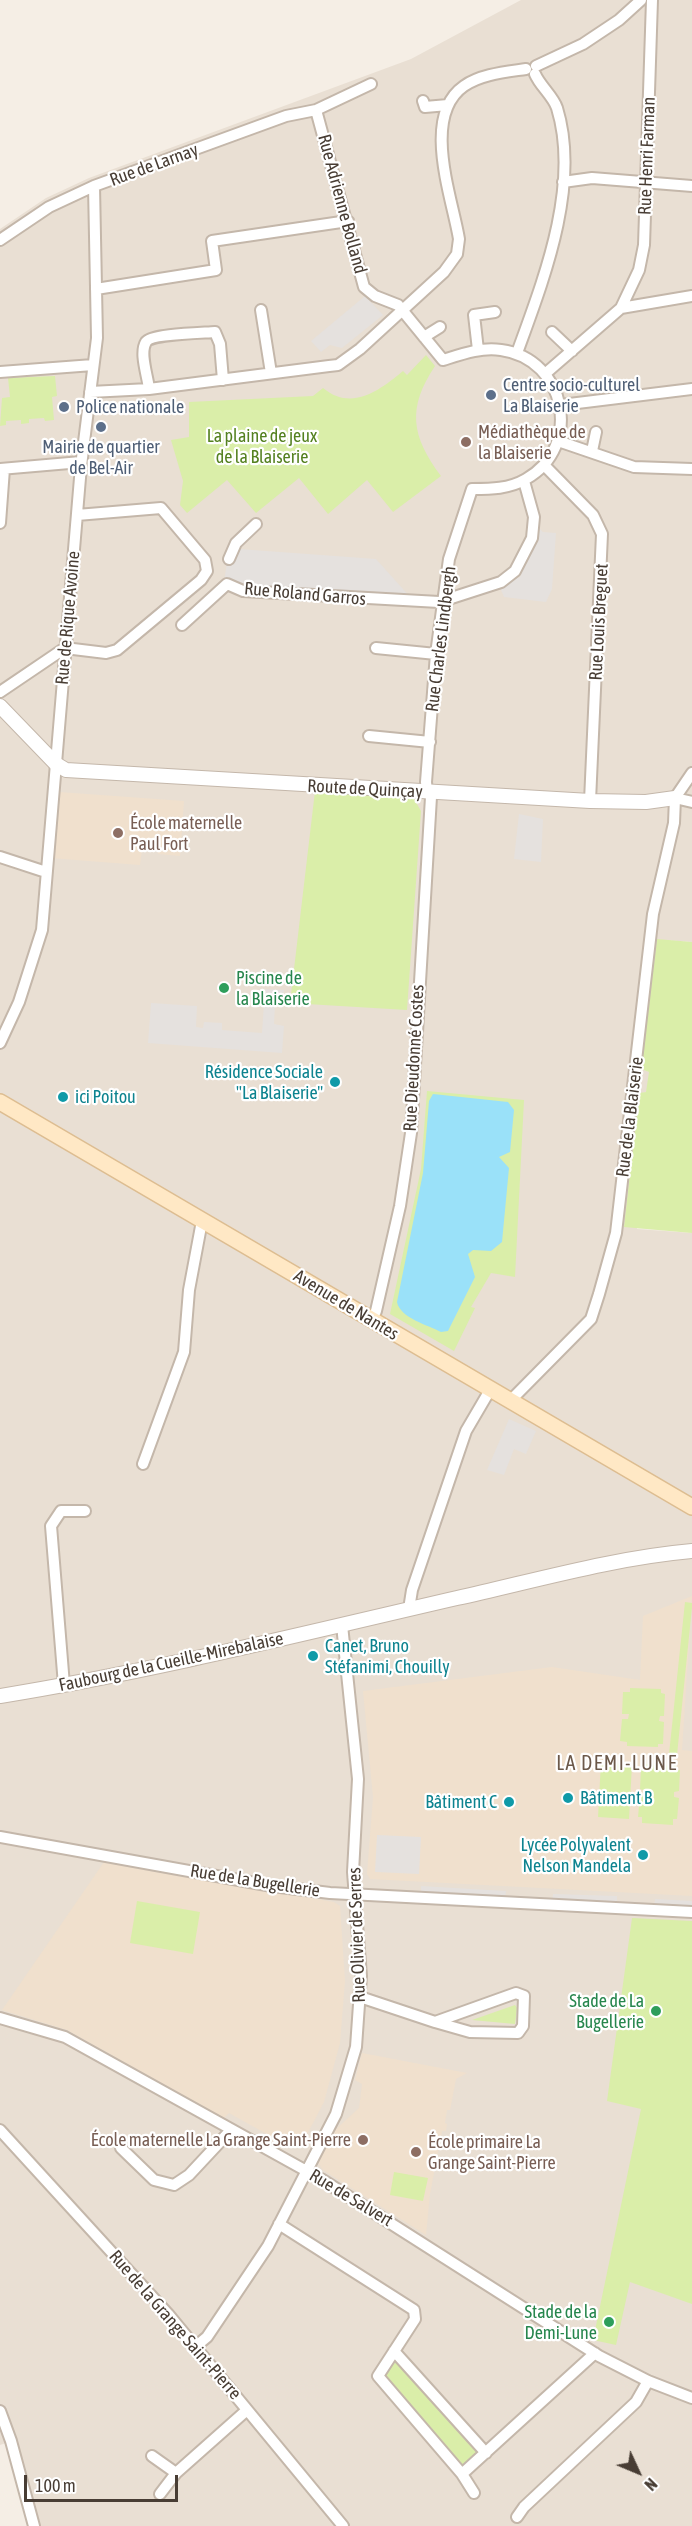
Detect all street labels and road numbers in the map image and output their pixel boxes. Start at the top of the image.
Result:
street label: Rue Henri Farman [634,97,660,215]
street label: Rue Adrienne Bolland [313,132,371,276]
street label: Rue de Larnay [107,139,201,191]
street label: Rue de Rique Avoine [51,550,85,686]
street label: Rue Louis Breguet [585,563,613,681]
street label: Rue Charles Lindbergh [421,565,461,713]
street label: Rue Roland Garros [243,578,367,610]
street label: Route de Quinçay [307,775,423,803]
street label: Rue Dieudonné Costes [399,984,429,1132]
street label: Rue de la Blaiserie [612,1056,648,1178]
street label: Avenue de Nantes [290,1265,402,1345]
street label: Faubourg de la Cueille-Mirebalaise [57,1628,285,1696]
street label: Rue de la Bugellerie [189,1860,321,1902]
street label: Rue Olivier de Serres [344,1867,370,2003]
street label: Rue de Salvert [305,2165,397,2231]
street label: Rue de la Grange Saint-Pierre [104,2246,246,2404]

